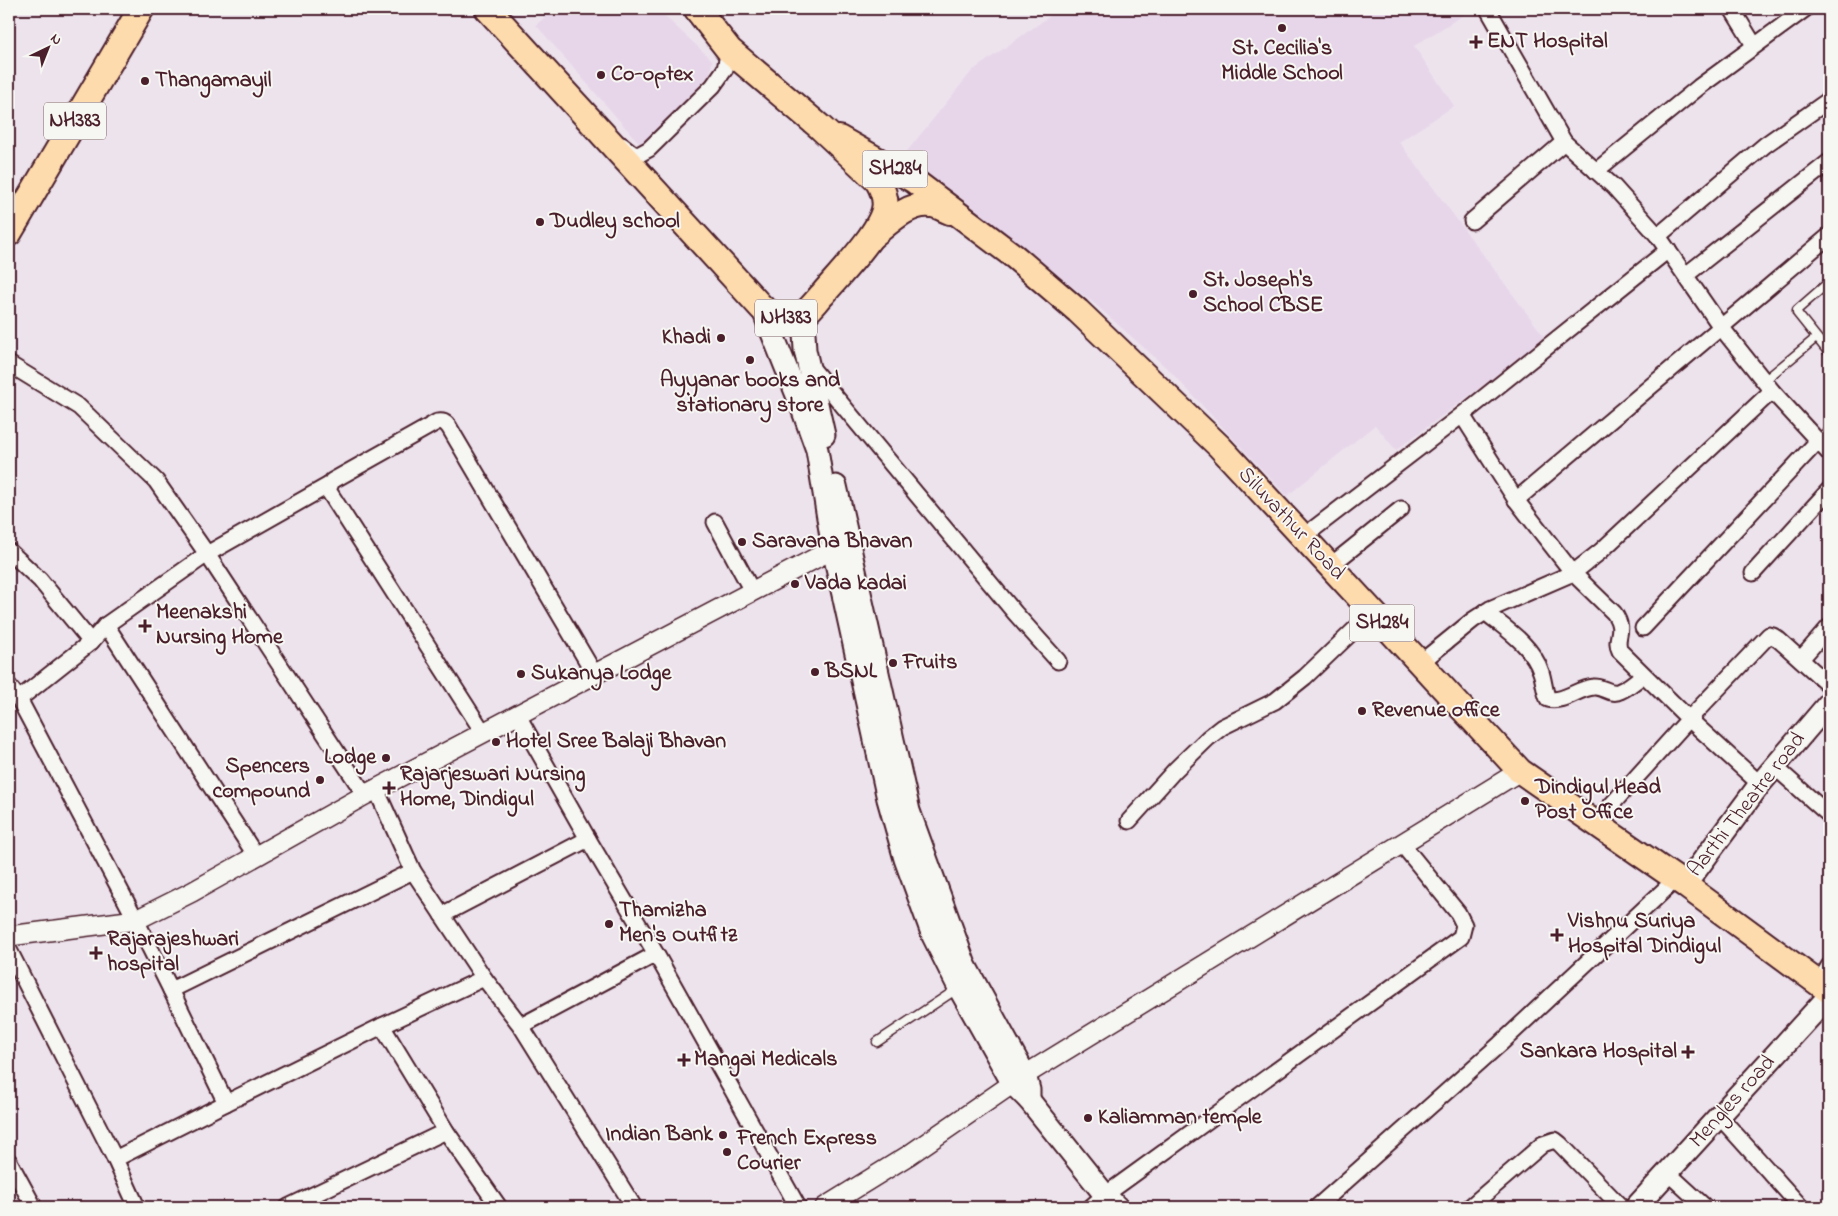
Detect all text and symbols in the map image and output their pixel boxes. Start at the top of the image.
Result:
north arrow [22,22,72,72]
marker: St. Cecilia's Middle School [1276,22,1288,34]
place label: ENT Hospital [1487,26,1608,58]
text: N [45,29,66,50]
place label: St. Cecilia's Middle School [1221,33,1343,90]
marker: ENT Hospital [1469,35,1483,49]
place label: Co-optex [611,59,693,91]
place label: Thangamayil [155,65,272,98]
marker: Co-optex [595,69,607,81]
marker: Thangamayil [139,75,151,87]
road number: NH383 [44,102,106,140]
road number: SH284 [862,150,928,188]
place label: Dudley school [549,206,680,239]
marker: Dudley school [534,216,546,228]
place label: St. Joseph's School CBSE [1203,265,1323,322]
marker: St. Joseph's School CBSE [1187,288,1199,300]
road number: NH383 [755,300,817,336]
place label: Khadi [662,322,711,354]
marker: Khadi [715,332,727,344]
marker: Ayyanar books and stationary store [744,354,756,366]
place label: Ayyanar books and stationary store [660,365,841,423]
street label: Siluvathur Road [1230,460,1352,588]
place label: Saravana Bhavan [752,526,912,558]
marker: Saravana Bhavan [736,536,748,548]
place label: Vada kadai [804,568,907,600]
marker: Vada kadai [789,578,801,590]
place label: Meenakshi Nursing Home [156,597,284,655]
road number: SH284 [1350,604,1414,641]
marker: Meenakshi Nursing Home [138,619,152,633]
place label: Fruits [902,647,957,679]
place label: BSNL [824,656,878,688]
marker: Fruits [887,657,899,669]
place label: Sukanya Lodge [531,658,672,691]
marker: BSNL [809,666,821,678]
marker: Sukanya Lodge [515,668,527,680]
place label: Revenue office [1372,695,1501,727]
marker: Revenue office [1356,705,1368,717]
place label: Hotel Sree Balaji Bhavan [506,726,726,758]
street label: Aarthi Theatre road [1680,726,1814,884]
marker: Hotel Sree Balaji Bhavan [490,736,502,748]
place label: Lodge [324,742,377,775]
place label: Spencers compound [213,751,311,808]
marker: Lodge [380,752,392,764]
place label: Rajarjeswari Nursing Home, Dindigul [400,759,585,817]
place label: Dindigul Head Post Office [1534,772,1661,829]
marker: Spencers compound [314,774,326,786]
marker: Rajarjeswari Nursing Home, Dindigul [382,781,396,795]
marker: Dindigul Head Post Office [1519,795,1531,807]
place label: Thamizha Men's Outfitz [619,895,738,952]
place label: Vishnu Suriya Hospital Dindigul [1567,906,1722,964]
marker: Thamizha Men's Outfitz [603,918,615,930]
place label: Rajarajeshwari hospital [107,924,239,981]
marker: Vishnu Suriya Hospital Dindigul [1550,928,1564,942]
marker: Rajarajeshwari hospital [89,946,103,960]
place label: Sankara Hospital [1520,1036,1677,1068]
place label: Mangai Medicals [694,1044,837,1077]
marker: Sankara Hospital [1681,1045,1695,1059]
street label: Mengles road [1682,1048,1784,1156]
marker: Mangai Medicals [678,1054,690,1066]
place label: Kaliamman temple [1098,1102,1263,1134]
marker: Kaliamman temple [1082,1112,1094,1124]
place label: Indian Bank [605,1119,714,1151]
place label: French Express Courier [736,1123,877,1180]
marker: Indian Bank [717,1129,729,1141]
marker: French Express Courier [721,1146,733,1158]

